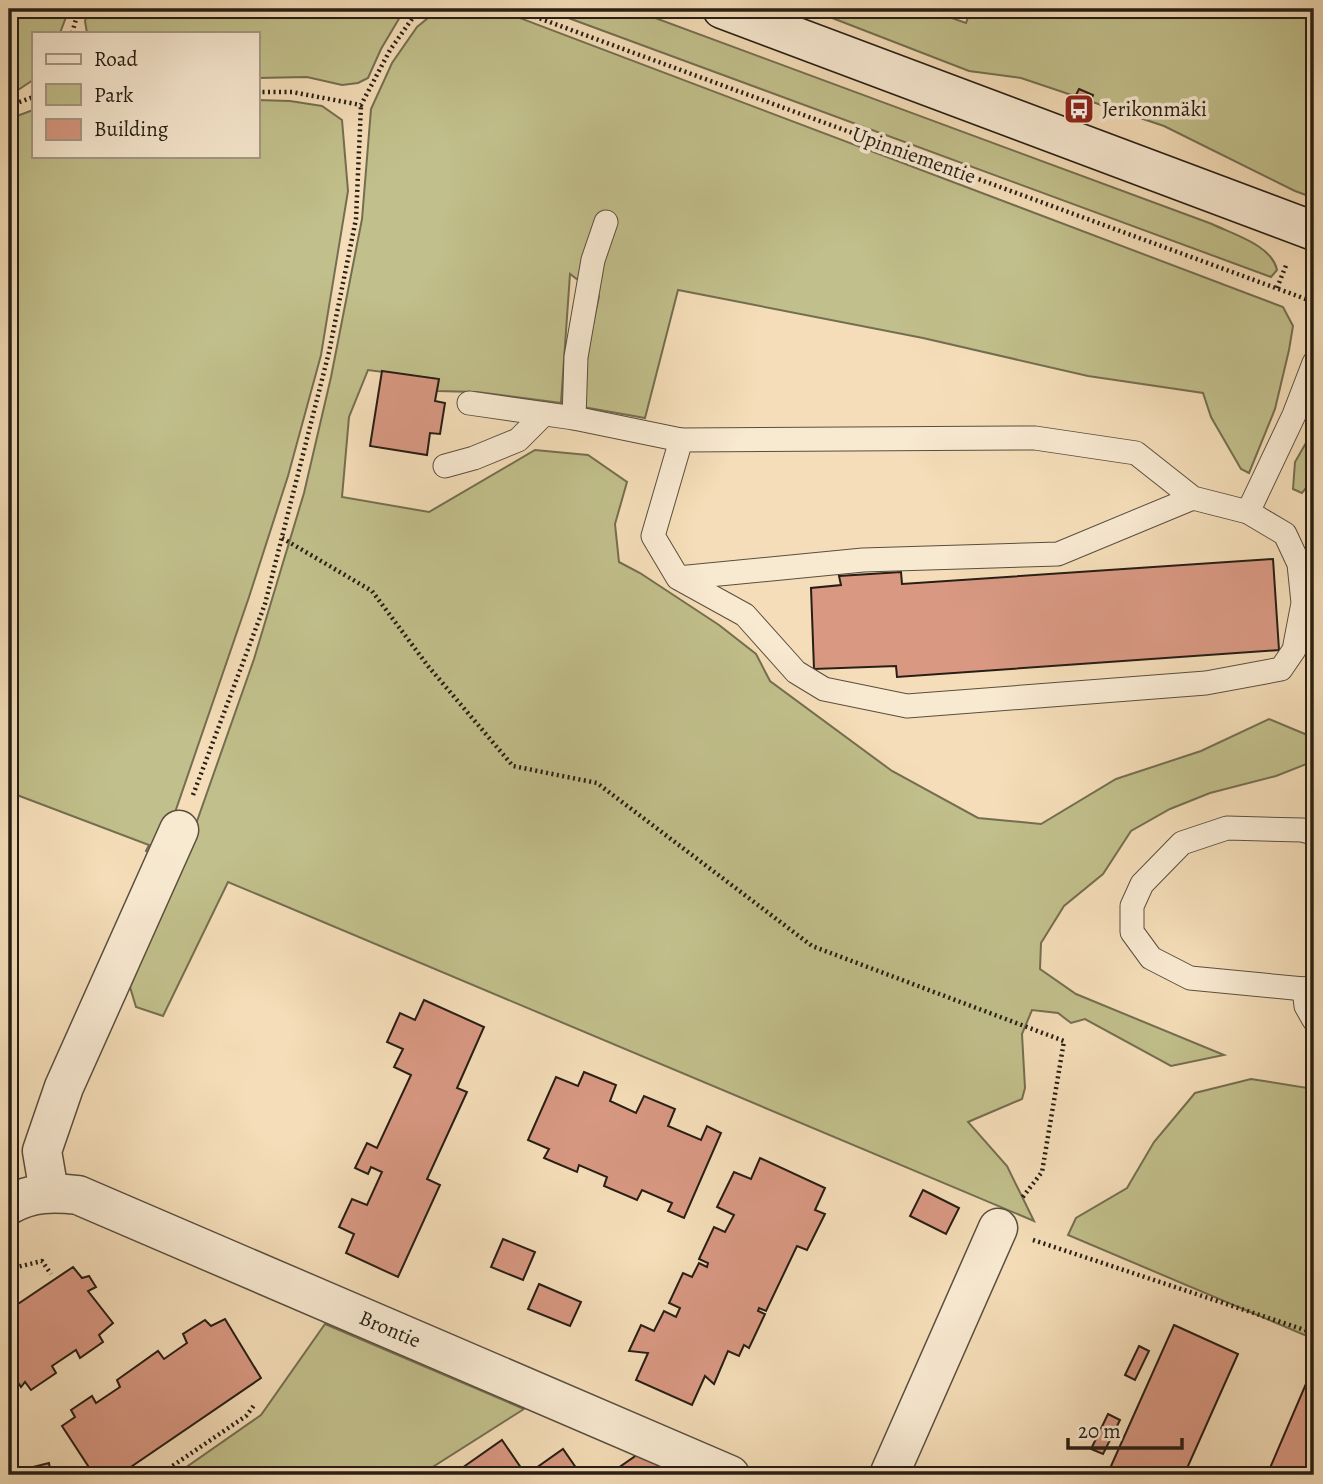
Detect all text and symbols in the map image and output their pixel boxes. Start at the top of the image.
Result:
legend [32,32,259,158]
text: Road [94,45,138,73]
text: Park [94,81,134,109]
bus stop icon: Jerikonmäki [1062,92,1096,126]
place label: Jerikonmäki [1102,95,1207,123]
text: Building [94,115,169,143]
street label: Upinniementie [848,120,980,190]
street label: Brontie [355,1304,425,1354]
scale bar [1068,1407,1181,1451]
text: 20 m [1078,1417,1121,1445]

